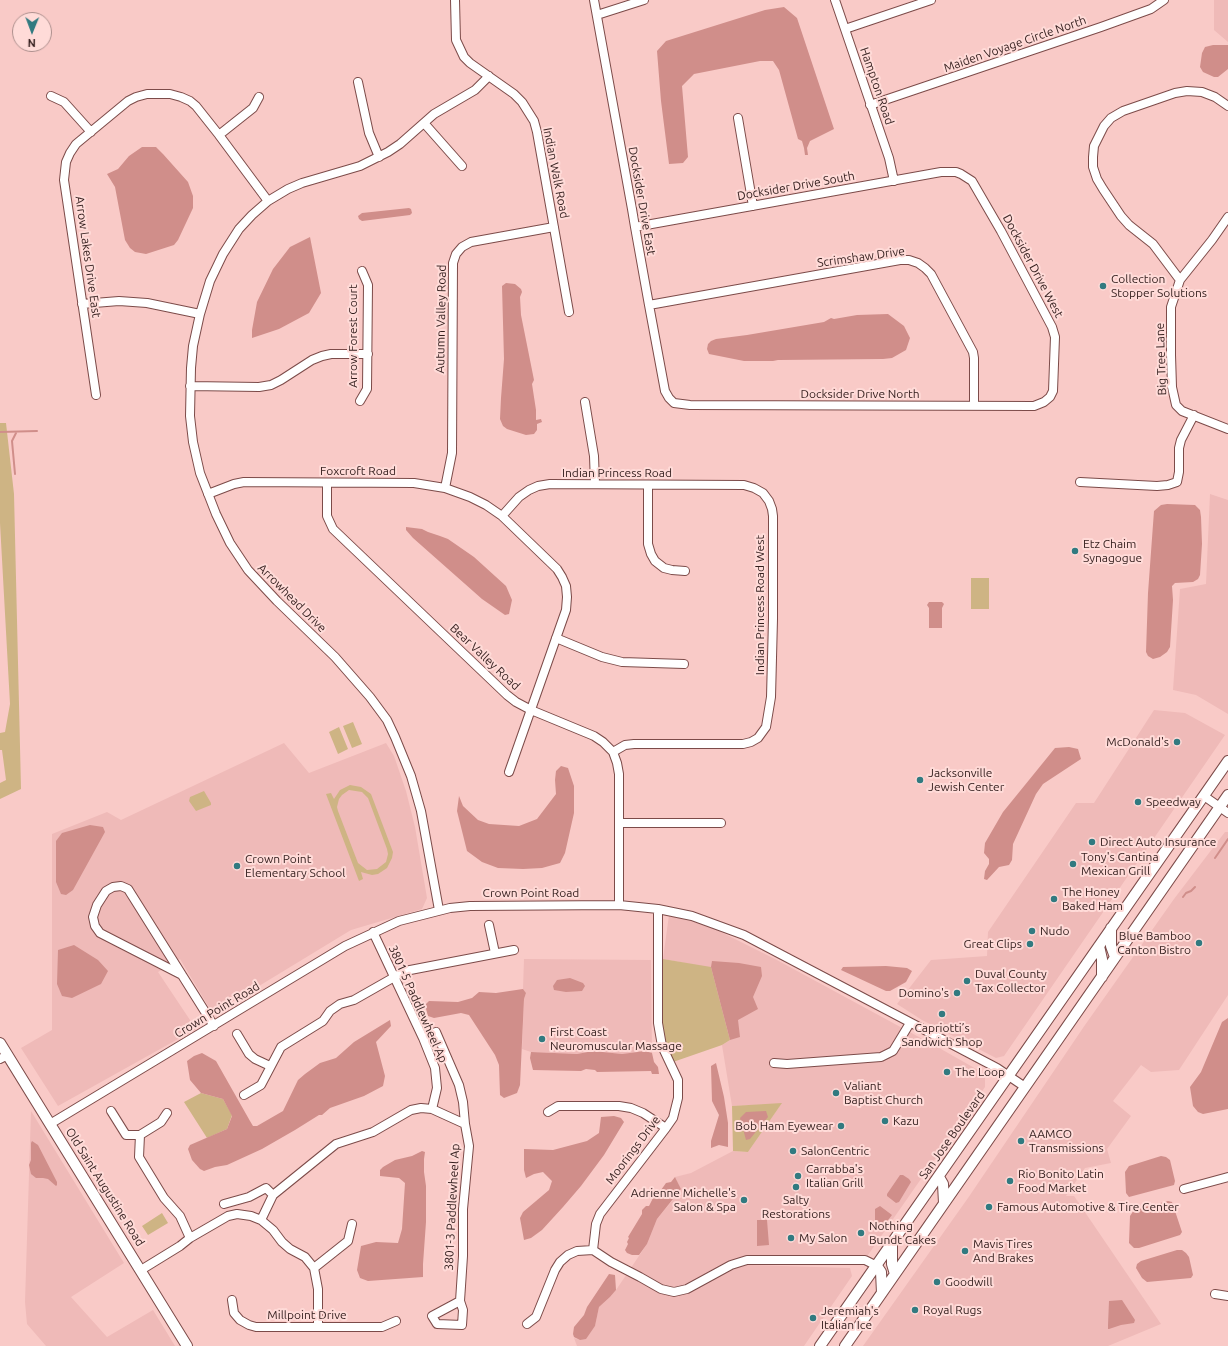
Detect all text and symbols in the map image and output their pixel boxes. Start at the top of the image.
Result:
north arrow [12,12,52,52]
street label: Maiden Voyage Circle North [942,13,1088,75]
text: N [28,37,36,49]
street label: Hampton Road [857,45,897,127]
street label: Indian Walk Road [540,126,572,220]
street label: Docksider Drive East [625,146,659,256]
street label: Docksider Drive South [736,169,856,203]
street label: Arrow Lakes Drive East [72,195,104,319]
street label: Docksider Drive West [1000,212,1066,320]
street label: Scrimshaw Drive [816,244,906,270]
street label: Autumn Valley Road [433,264,449,374]
place label: Collection Stopper Solutions [1111,272,1207,300]
marker: Collection Stopper Solutions [1098,281,1108,291]
street label: Arrow Forest Court [346,284,360,388]
street label: Big Tree Lane [1153,322,1169,396]
street label: Docksider Drive North [800,387,920,401]
street label: Foxcroft Road [320,464,396,478]
street label: Indian Princess Road [562,466,672,480]
street label: Indian Princess Road West [753,535,767,675]
place label: Etz Chaim Synagogue [1083,537,1142,565]
marker: Etz Chaim Synagogue [1070,546,1080,556]
street label: Arrowhead Drive [255,561,329,635]
street label: Bear Valley Road [447,621,523,693]
place label: McDonald's [1106,735,1169,749]
marker: McDonald's [1172,737,1182,747]
place label: Jacksonville Jewish Center [928,766,1004,794]
marker: Jacksonville Jewish Center [915,775,925,785]
place label: Speedway [1146,795,1201,809]
marker: Speedway [1133,797,1143,807]
place label: Direct Auto Insurance [1100,835,1216,849]
marker: Direct Auto Insurance [1087,837,1097,847]
place label: Tony's Cantina Mexican Grill [1081,850,1159,878]
place label: Crown Point Elementary School [245,852,345,880]
marker: Tony's Cantina Mexican Grill [1068,859,1078,869]
marker: Crown Point Elementary School [232,861,242,871]
place label: The Honey Baked Ham [1062,885,1123,913]
street label: Crown Point Road [483,886,579,900]
marker: The Honey Baked Ham [1049,894,1059,904]
place label: Nudo [1040,924,1069,938]
marker: Nudo [1027,926,1037,936]
place label: Blue Bamboo Canton Bistro [1117,929,1191,957]
place label: Great Clips [964,937,1022,951]
marker: Blue Bamboo Canton Bistro [1194,938,1204,948]
marker: Great Clips [1025,939,1035,949]
street label: 3801-5 Paddlewheel Ap [386,943,450,1065]
place label: Duval County Tax Collector [975,967,1047,995]
marker: Duval County Tax Collector [962,976,972,986]
street label: Crown Point Road [172,979,262,1041]
place label: Domino's [899,986,949,1000]
marker: Domino's [952,988,962,998]
marker: Capriotti’s Sandwich Shop [937,1009,947,1019]
place label: Capriotti’s Sandwich Shop [902,1021,982,1049]
place label: First Coast Neuromuscular Massage [550,1025,682,1053]
marker: First Coast Neuromuscular Massage [537,1034,547,1044]
place label: The Loop [955,1065,1005,1079]
marker: The Loop [942,1067,952,1077]
place label: Valiant Baptist Church [844,1079,923,1107]
marker: Valiant Baptist Church [831,1088,841,1098]
street label: San Jose Boulevard [916,1088,988,1182]
street label: Moorings Drive [603,1113,663,1187]
place label: Kazu [893,1114,919,1128]
marker: Kazu [880,1116,890,1126]
place label: Bob Ham Eyewear [735,1119,833,1133]
marker: Bob Ham Eyewear [836,1121,846,1131]
street label: Old Saint Augustine Road [63,1125,147,1249]
place label: AAMCO Transmissions [1029,1127,1104,1155]
marker: AAMCO Transmissions [1016,1136,1026,1146]
street label: 3801-3 Paddlewheel Ap [441,1143,463,1271]
place label: SalonCentric [801,1144,869,1158]
marker: SalonCentric [788,1146,798,1156]
place label: Carrabba's Italian Grill [806,1162,863,1190]
place label: Rio Bonito Latin Food Market [1018,1167,1104,1195]
marker: Carrabba's Italian Grill [793,1171,803,1181]
marker: Rio Bonito Latin Food Market [1005,1176,1015,1186]
marker: Salty Restorations [791,1182,801,1192]
place label: Adrienne Michelle's Salon & Spa [631,1186,736,1214]
place label: Salty Restorations [762,1193,830,1221]
marker: Adrienne Michelle's Salon & Spa [739,1195,749,1205]
place label: Famous Automotive & Tire Center [997,1200,1179,1214]
marker: Famous Automotive & Tire Center [984,1202,994,1212]
place label: Nothing Bundt Cakes [869,1219,936,1247]
marker: Nothing Bundt Cakes [856,1228,866,1238]
place label: My Salon [799,1231,847,1245]
marker: My Salon [786,1233,796,1243]
place label: Mavis Tires And Brakes [973,1237,1033,1265]
marker: Mavis Tires And Brakes [960,1246,970,1256]
place label: Goodwill [945,1275,993,1289]
marker: Goodwill [932,1277,942,1287]
place label: Royal Rugs [923,1303,982,1317]
place label: Jeremiah's Italian Ice [821,1304,879,1332]
marker: Royal Rugs [910,1305,920,1315]
street label: Millpoint Drive [267,1308,347,1322]
marker: Jeremiah's Italian Ice [808,1313,818,1323]

